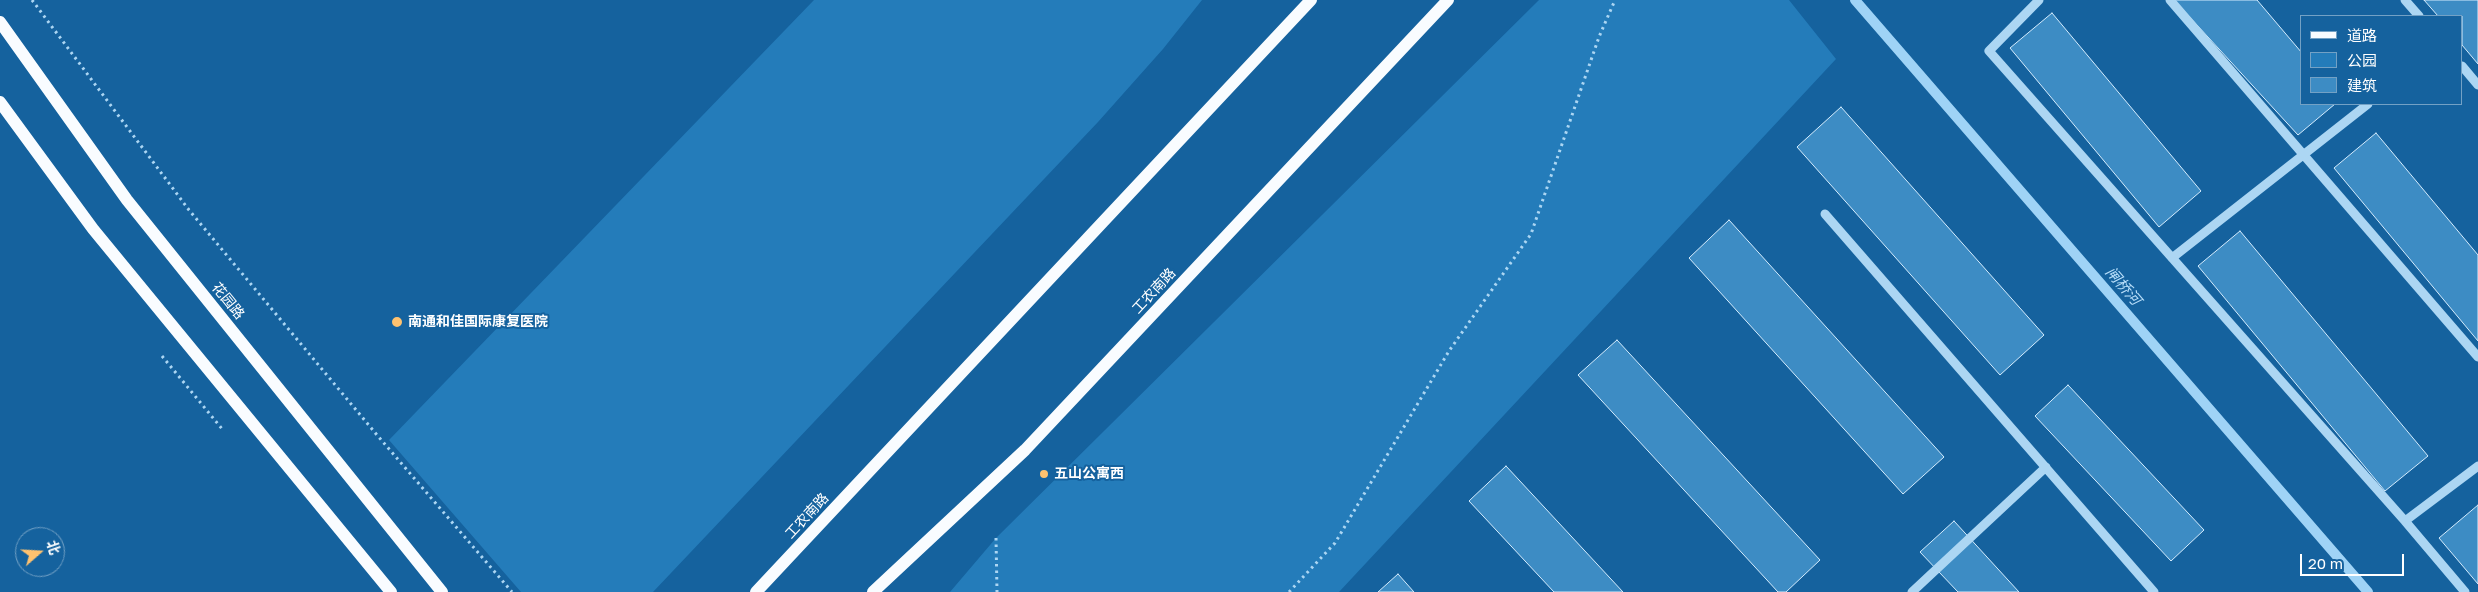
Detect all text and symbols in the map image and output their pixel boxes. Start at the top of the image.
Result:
legend [2300,15,2463,105]
text: 道路 [2347,26,2377,44]
text: 公园 [2347,51,2377,69]
text: 建筑 [2347,76,2377,94]
water label: 闸桥河 [2101,263,2145,309]
street label: 工农南路 [1129,265,1179,317]
street label: 花园路 [208,279,248,323]
place label: 南通和佳国际康复医院 [408,314,548,330]
marker: 南通和佳国际康复医院 [390,315,404,329]
place label: 五山公寓西 [1054,466,1124,482]
marker: 五山公寓西 [1038,468,1050,480]
street label: 工农南路 [782,490,832,542]
north arrow [15,527,65,577]
text: 北 [43,538,64,557]
scale bar [2303,544,2407,576]
text: 20 m [2308,554,2343,572]

